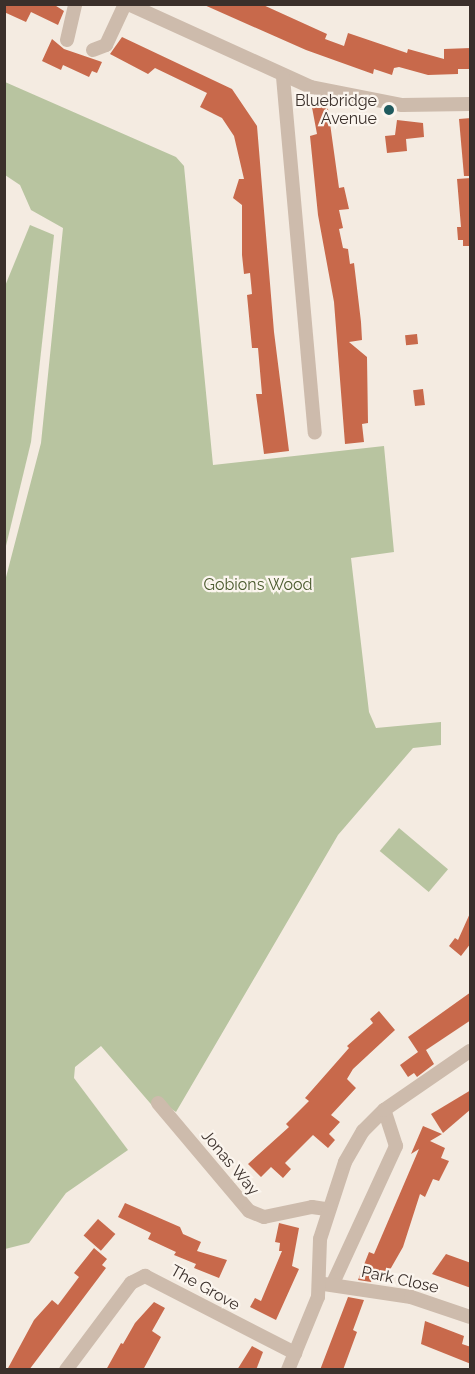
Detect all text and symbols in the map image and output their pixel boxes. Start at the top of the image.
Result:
place label: Bluebridge Avenue [295,91,377,129]
marker: Bluebridge Avenue [382,103,396,117]
park label: Gobions Wood [203,575,313,595]
street label: Jonas Way [197,1126,263,1200]
street label: The Grove [167,1261,243,1315]
street label: Park Close [360,1262,440,1298]

